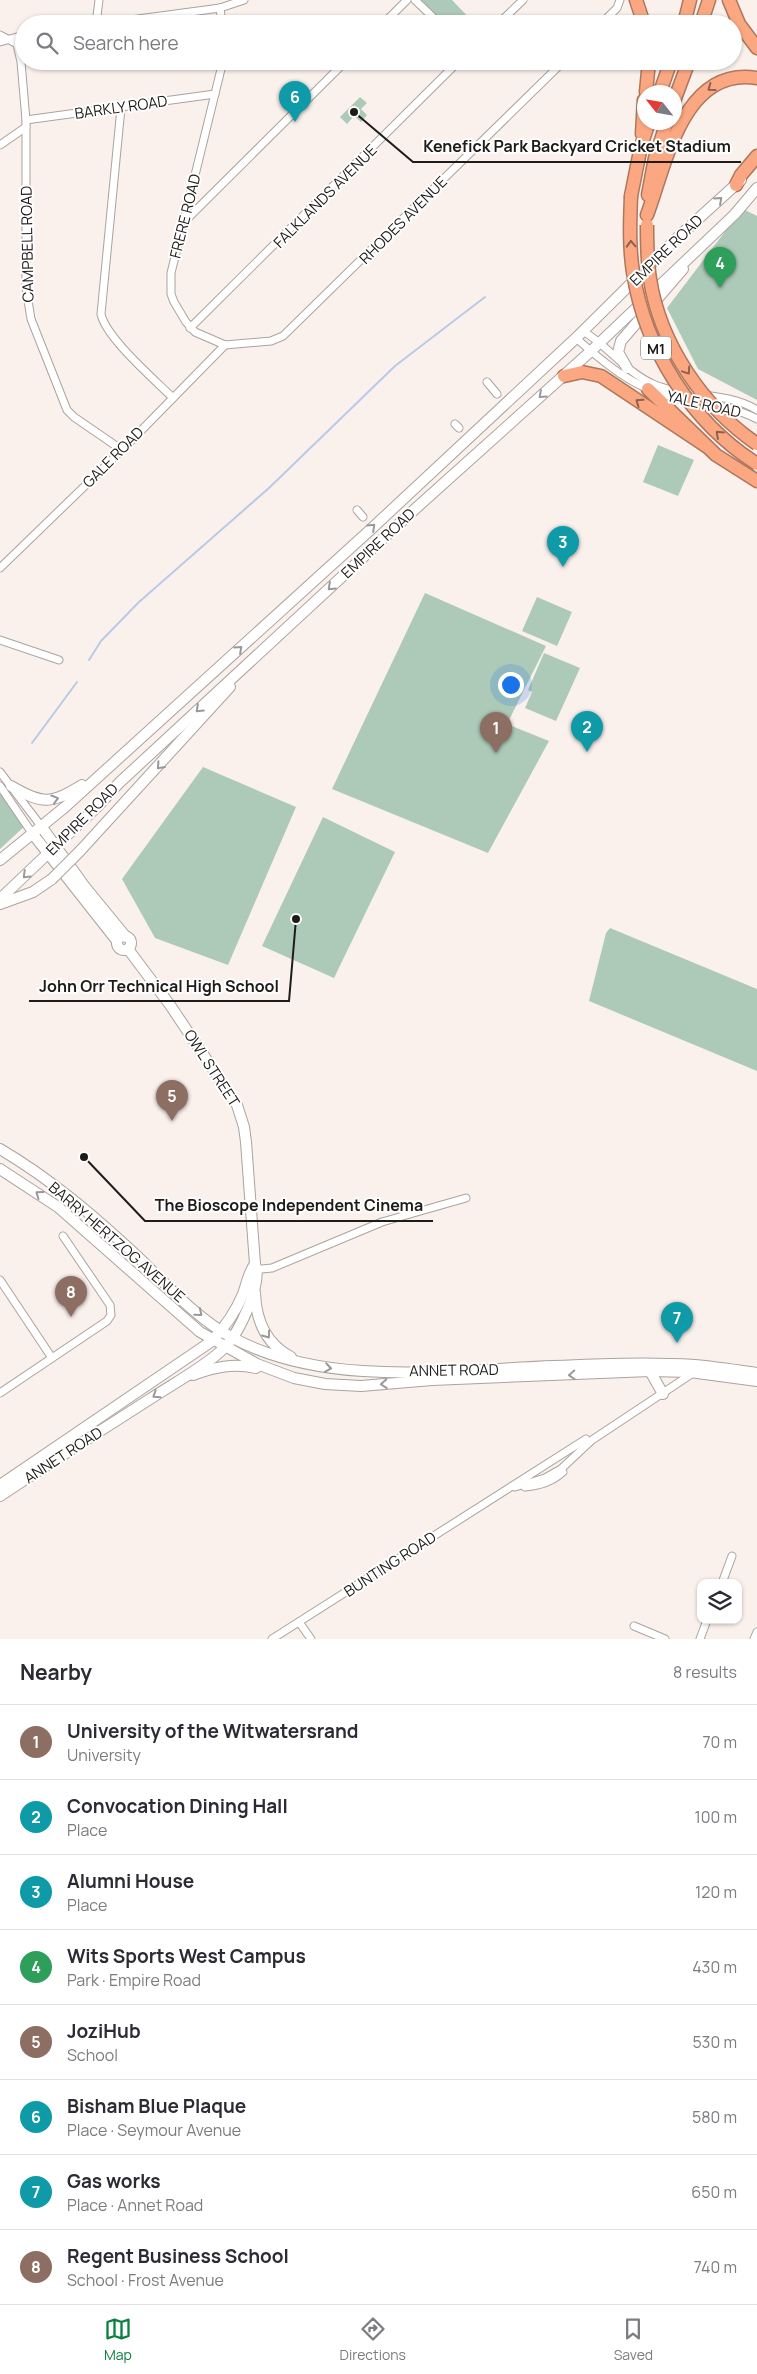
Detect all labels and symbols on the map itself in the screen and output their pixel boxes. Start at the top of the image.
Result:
pin: 6 [279,81,311,122]
one-way arrow [707,82,717,91]
north arrow [637,85,682,130]
street label: BARKLY ROAD [73,90,169,124]
callout: Kenefick Park Backyard Cricket Stadium [413,131,741,162]
text: Kenefick Park Backyard Cricket Stadium [423,135,731,157]
street label: FALKLANDS AVENUE [269,140,381,252]
street label: RHODES AVENUE [354,171,452,269]
street label: FRERE ROAD [164,172,206,260]
street label: CAMPBELL ROAD [15,186,39,302]
one-way arrow [713,197,722,206]
street label: EMPIRE ROAD [625,210,707,290]
one-way arrow [625,239,636,247]
pin: 4 [704,247,736,288]
road number: M1 [641,336,671,359]
one-way arrow [681,365,690,375]
street label: YALE ROAD [665,385,743,423]
one-way arrow [539,390,548,399]
one-way arrow [635,399,645,408]
street label: GALE ROAD [78,422,148,492]
one-way arrow [716,431,725,440]
street label: EMPIRE ROAD [336,503,420,583]
one-way arrow [366,524,375,533]
pin: 3 [547,526,579,567]
one-way arrow [328,581,337,590]
one-way arrow [233,645,242,654]
your location [498,672,524,698]
one-way arrow [196,703,205,712]
pin: 2 [571,711,603,752]
pin: 1 [480,712,512,753]
one-way arrow [157,760,166,769]
street label: EMPIRE ROAD [41,778,123,860]
one-way arrow [51,794,59,804]
one-way arrow [22,869,31,878]
callout: John Orr Technical High School [29,970,289,1001]
text: John Orr Technical High School [39,975,279,997]
street label: OWL STREET [179,1025,245,1111]
pin: 5 [156,1080,188,1121]
street label: BARRY HERTZOG AVENUE [44,1177,190,1307]
callout: The Bioscope Independent Cinema [145,1190,433,1221]
one-way arrow [35,1191,45,1200]
text: The Bioscope Independent Cinema [155,1194,423,1216]
pin: 8 [55,1276,87,1317]
pin: 7 [661,1302,693,1343]
one-way arrow [193,1308,202,1316]
one-way arrow [261,1329,270,1339]
street label: ANNET ROAD [409,1359,499,1381]
one-way arrow [325,1362,333,1373]
one-way arrow [567,1369,575,1380]
one-way arrow [379,1378,387,1389]
one-way arrow [152,1389,161,1399]
street label: ANNET ROAD [20,1422,106,1488]
street label: BUNTING ROAD [340,1526,440,1602]

